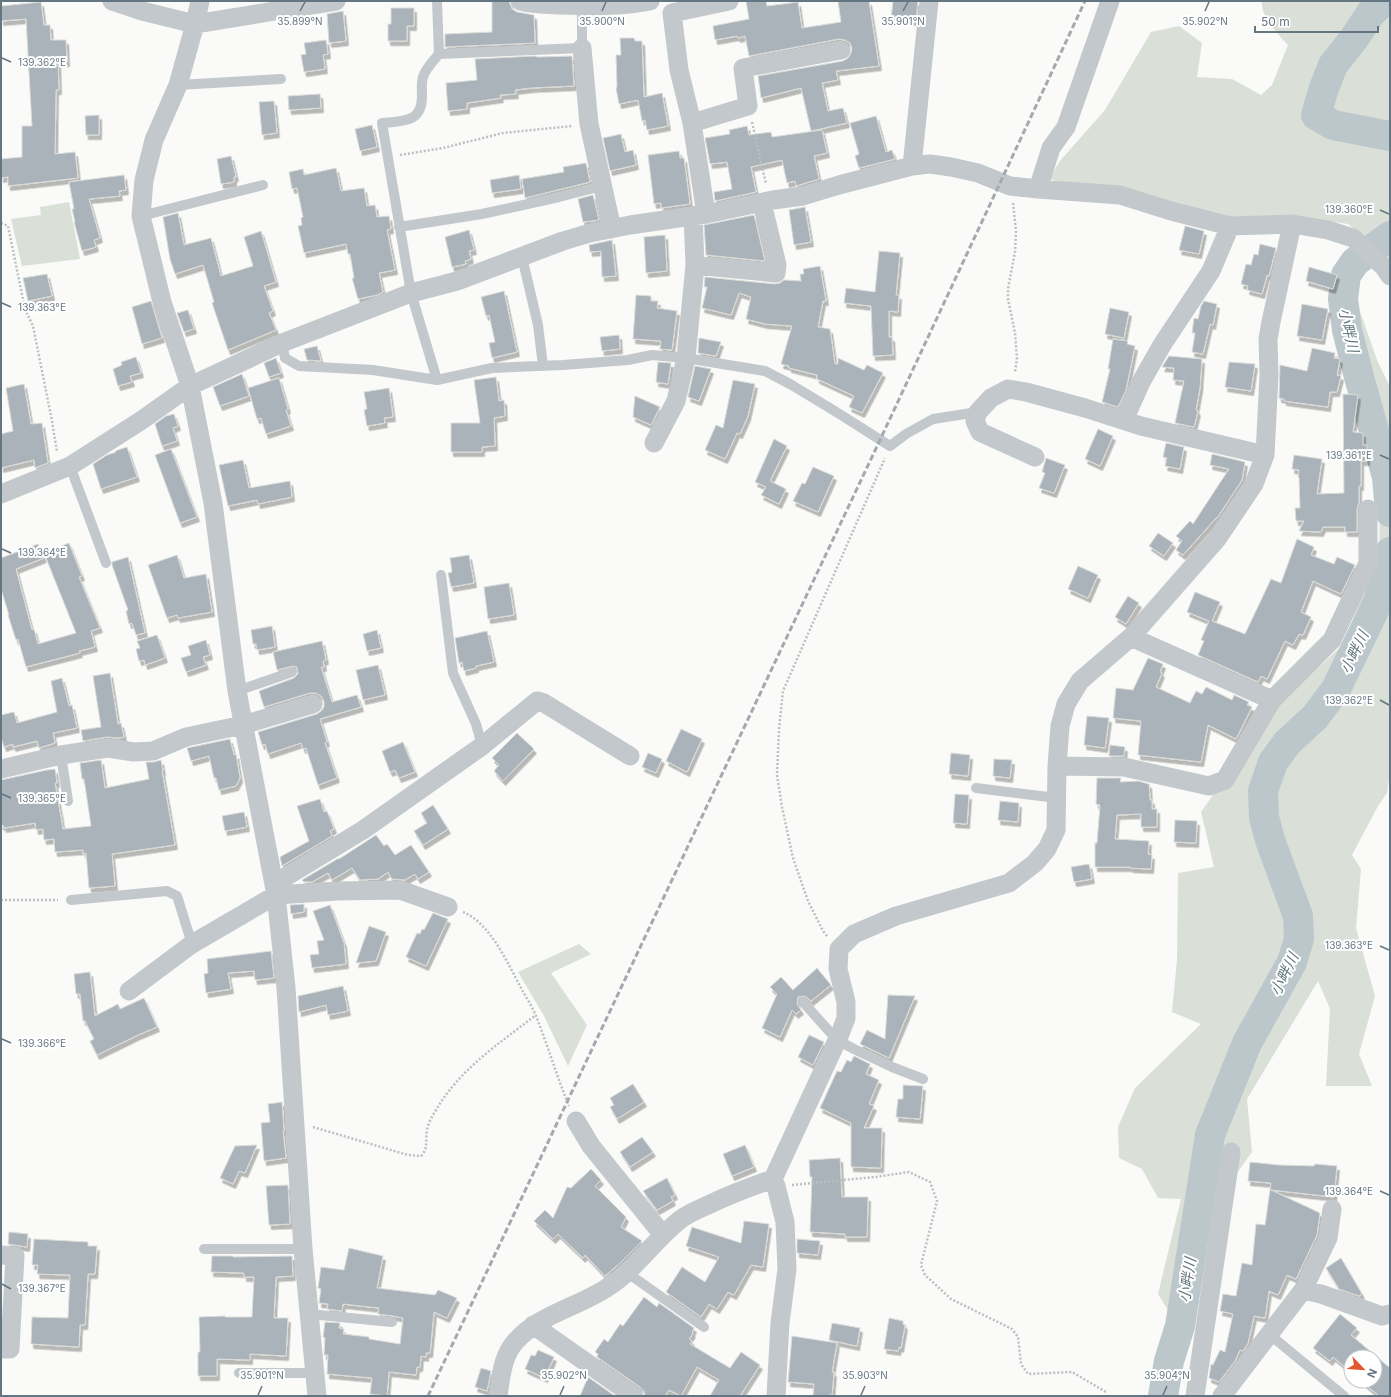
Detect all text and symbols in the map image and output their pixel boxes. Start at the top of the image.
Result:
scale bar [1255,8,1378,34]
text: 50 m [1261,14,1290,29]
text: 35.899°N [277,15,323,27]
text: 35.900°N [579,15,625,27]
text: 35.901°N [881,15,925,27]
text: 35.902°N [1182,15,1228,27]
text: 139.362°E [18,56,66,68]
text: 139.360°E [1325,203,1373,215]
text: 139.363°E [18,301,66,313]
water label: 小畔川 [1335,306,1363,356]
text: 139.361°E [1326,449,1372,461]
text: 139.364°E [18,546,66,558]
water label: 小畔川 [1336,626,1373,676]
text: 139.362°E [1325,694,1373,706]
text: 139.365°E [18,792,66,804]
text: 139.363°E [1325,939,1373,951]
water label: 小畔川 [1266,948,1303,998]
text: 139.366°E [18,1037,66,1049]
text: 139.364°E [1325,1185,1373,1197]
water label: 小畔川 [1174,1254,1200,1304]
text: 139.367°E [18,1282,66,1294]
north arrow [1343,1349,1383,1389]
text: N [1364,1366,1380,1380]
text: 35.901°N [240,1369,284,1381]
text: 35.902°N [541,1369,587,1381]
text: 35.903°N [842,1369,888,1381]
text: 35.904°N [1144,1369,1190,1381]

